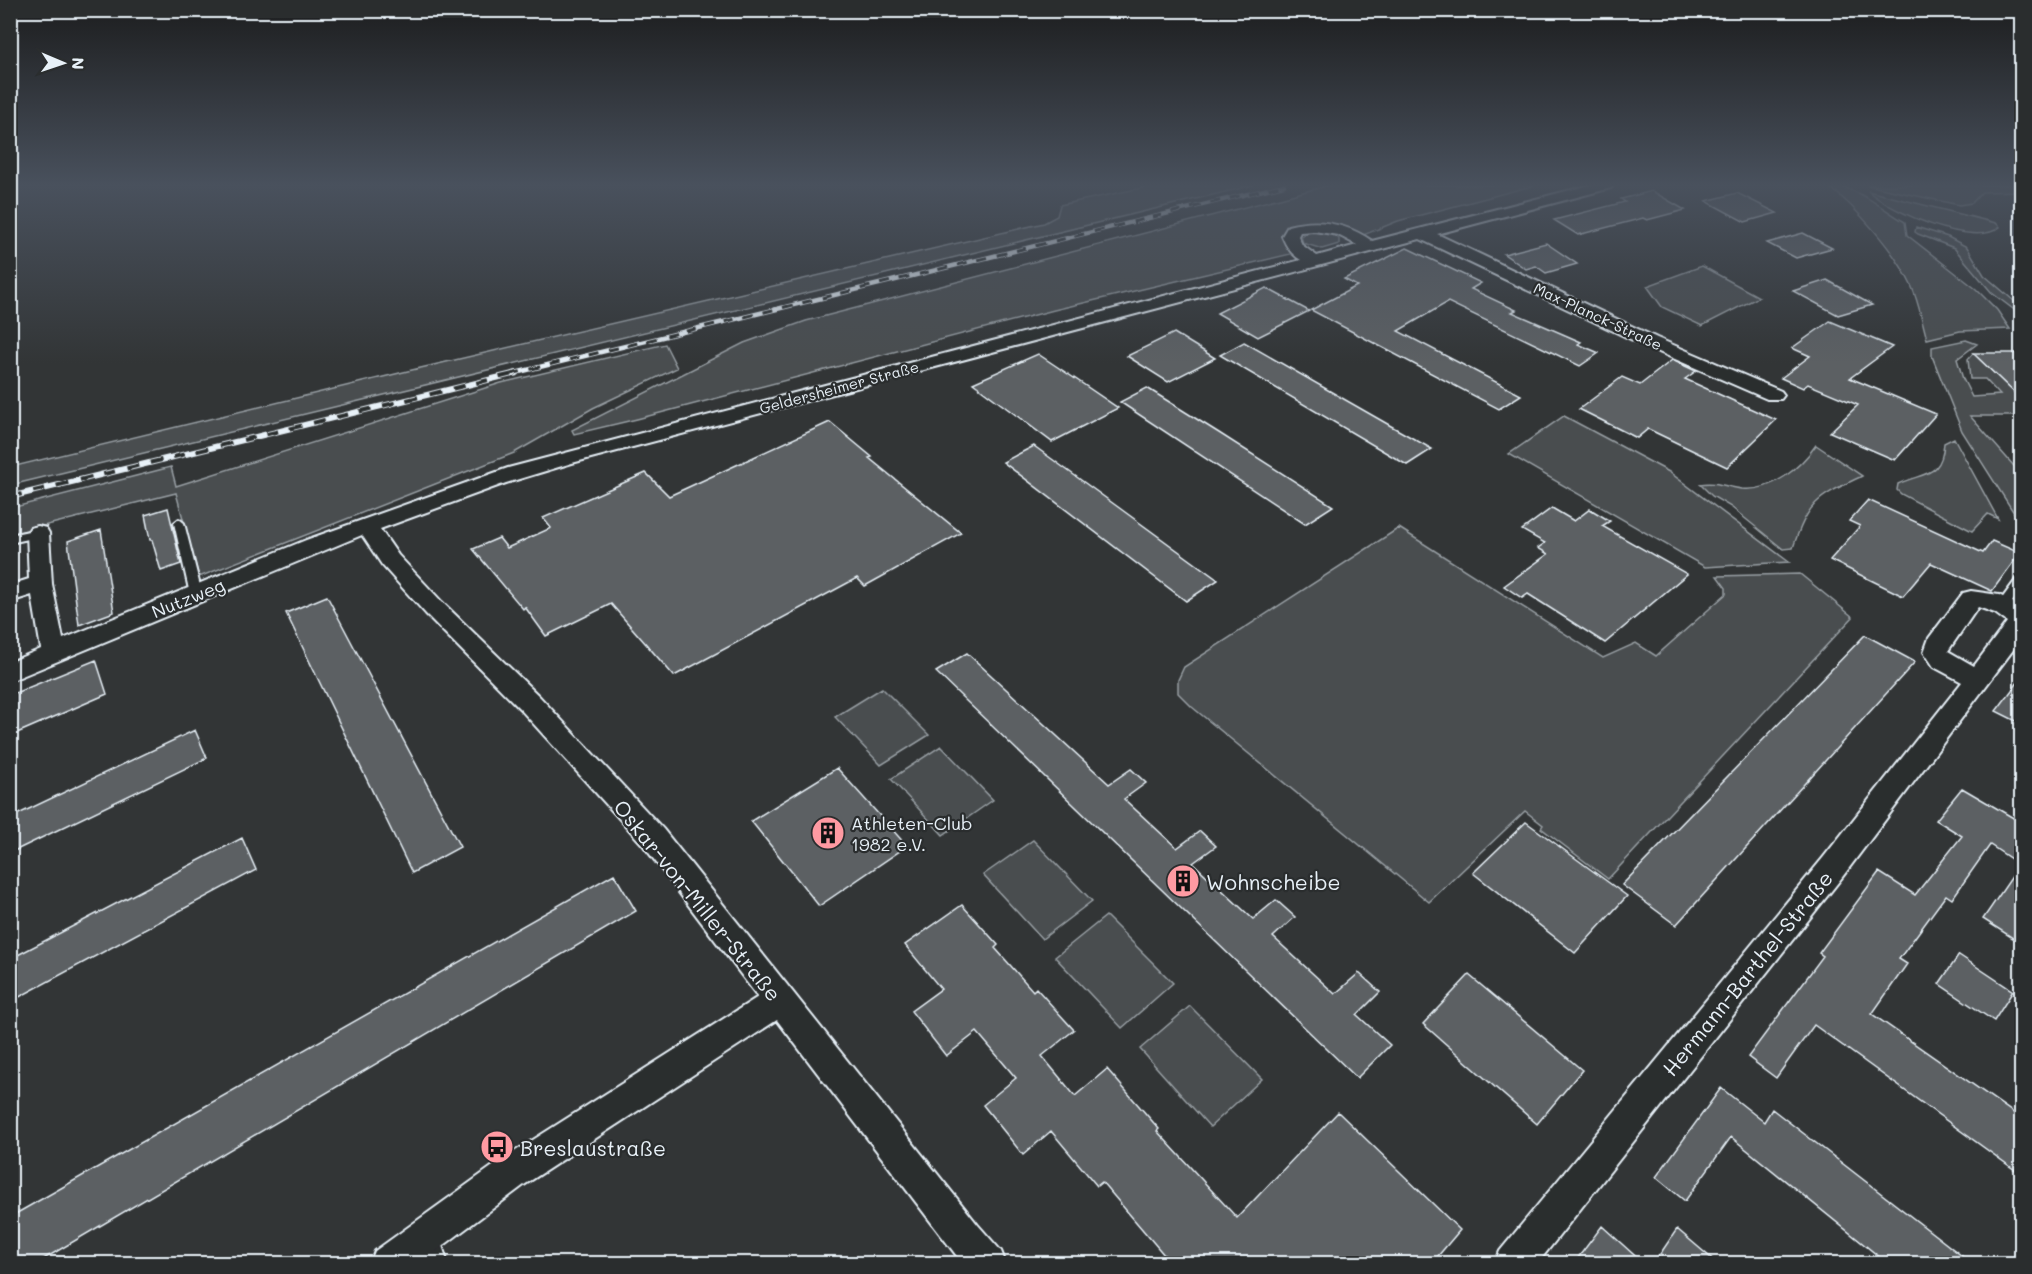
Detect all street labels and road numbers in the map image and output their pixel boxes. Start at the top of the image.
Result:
street label: Max-Planck-Straße [1530,277,1666,355]
street label: Geldersheimer Straße [757,356,921,418]
street label: Nutzweg [148,573,228,623]
street label: Oskar-von-Miller-Straße [608,794,788,1006]
street label: Hermann-Barthel-Straße [1656,865,1838,1081]

